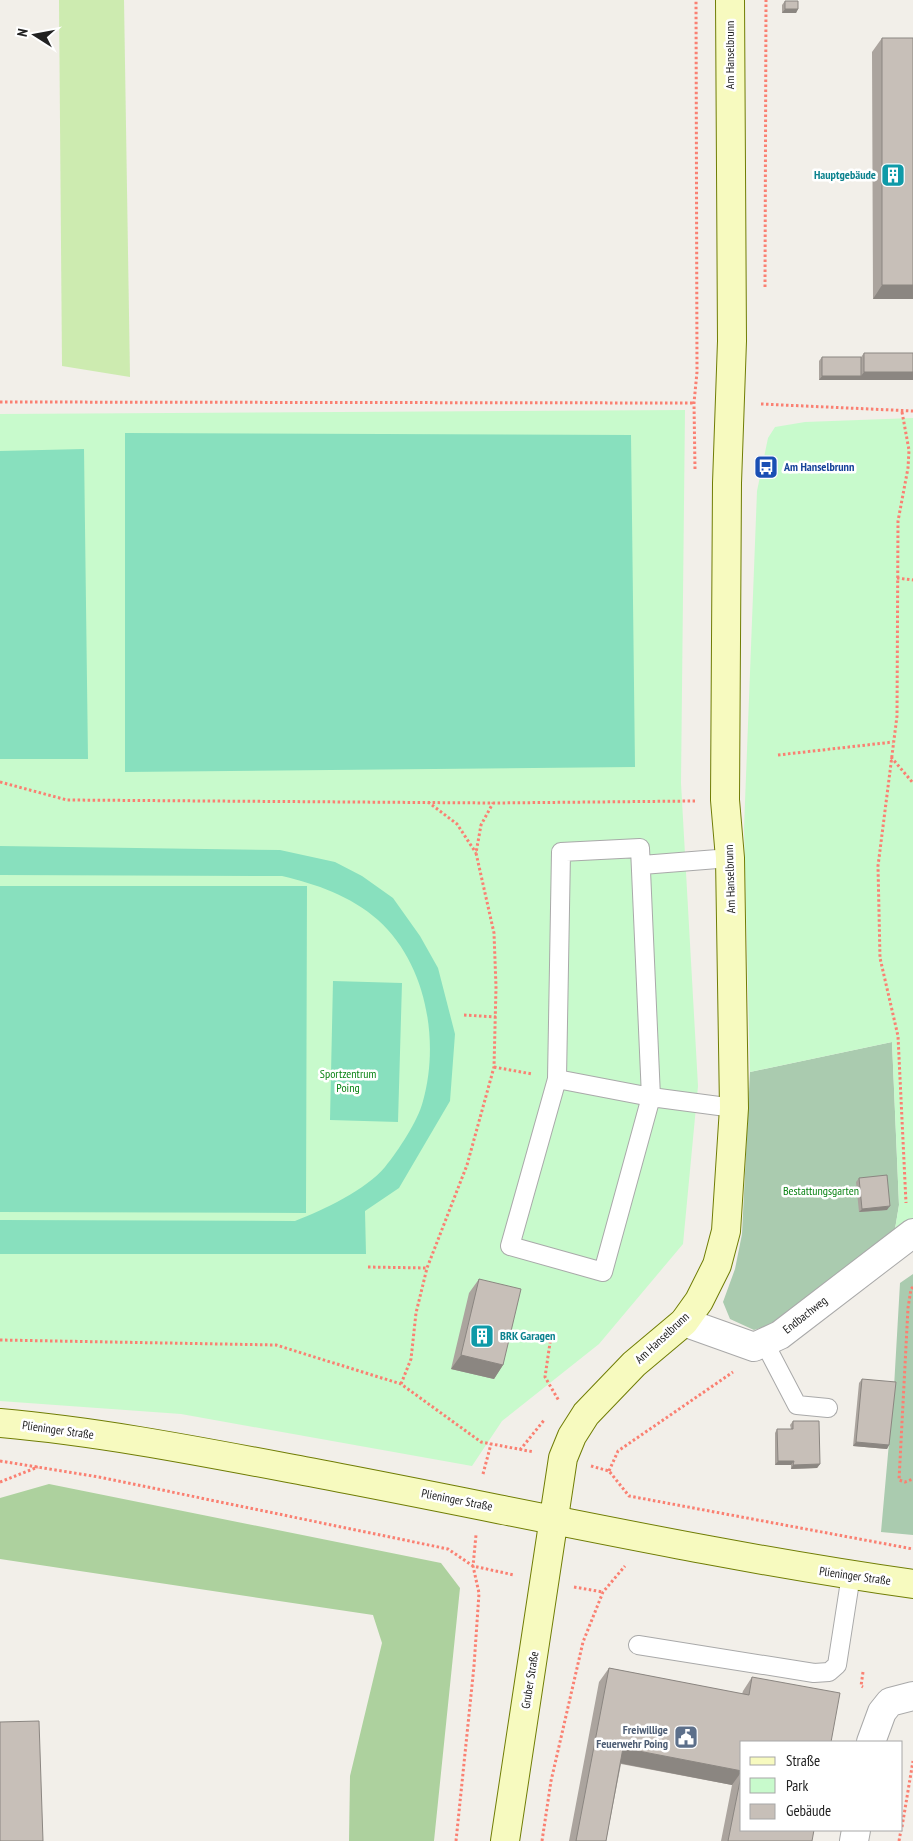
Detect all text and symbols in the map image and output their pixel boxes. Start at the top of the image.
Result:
north arrow [10,10,60,60]
street label: Am Hanselbrunn [722,21,737,89]
text: N [13,27,32,38]
building icon: Hauptgebäude [880,162,906,188]
place label: Hauptgebäude [814,167,876,182]
bus stop icon: Am Hanselbrunn [753,454,779,480]
place label: Am Hanselbrunn [783,459,854,474]
street label: Am Hanselbrunn [721,844,738,914]
park label: Sportzentrum Poing [320,1066,376,1095]
park label: Bestattungsgarten [783,1183,859,1198]
street label: Endbachweg [780,1293,830,1337]
street label: Am Hanselbrunn [631,1309,692,1367]
building icon: BRK Garagen [469,1323,495,1349]
place label: BRK Garagen [500,1328,555,1343]
street label: Plieninger Straße [21,1417,95,1442]
street label: Plieninger Straße [420,1485,494,1514]
street label: Plieninger Straße [818,1563,892,1588]
street label: Gruber Straße [518,1650,541,1710]
place label: Freiwillige Feuerwehr Poing [596,1722,668,1751]
public building icon: Freiwillige Feuerwehr Poing [673,1724,699,1750]
legend [740,1741,903,1831]
text: Straße [786,1751,820,1770]
text: Park [786,1776,808,1795]
text: Gebäude [786,1801,831,1820]

